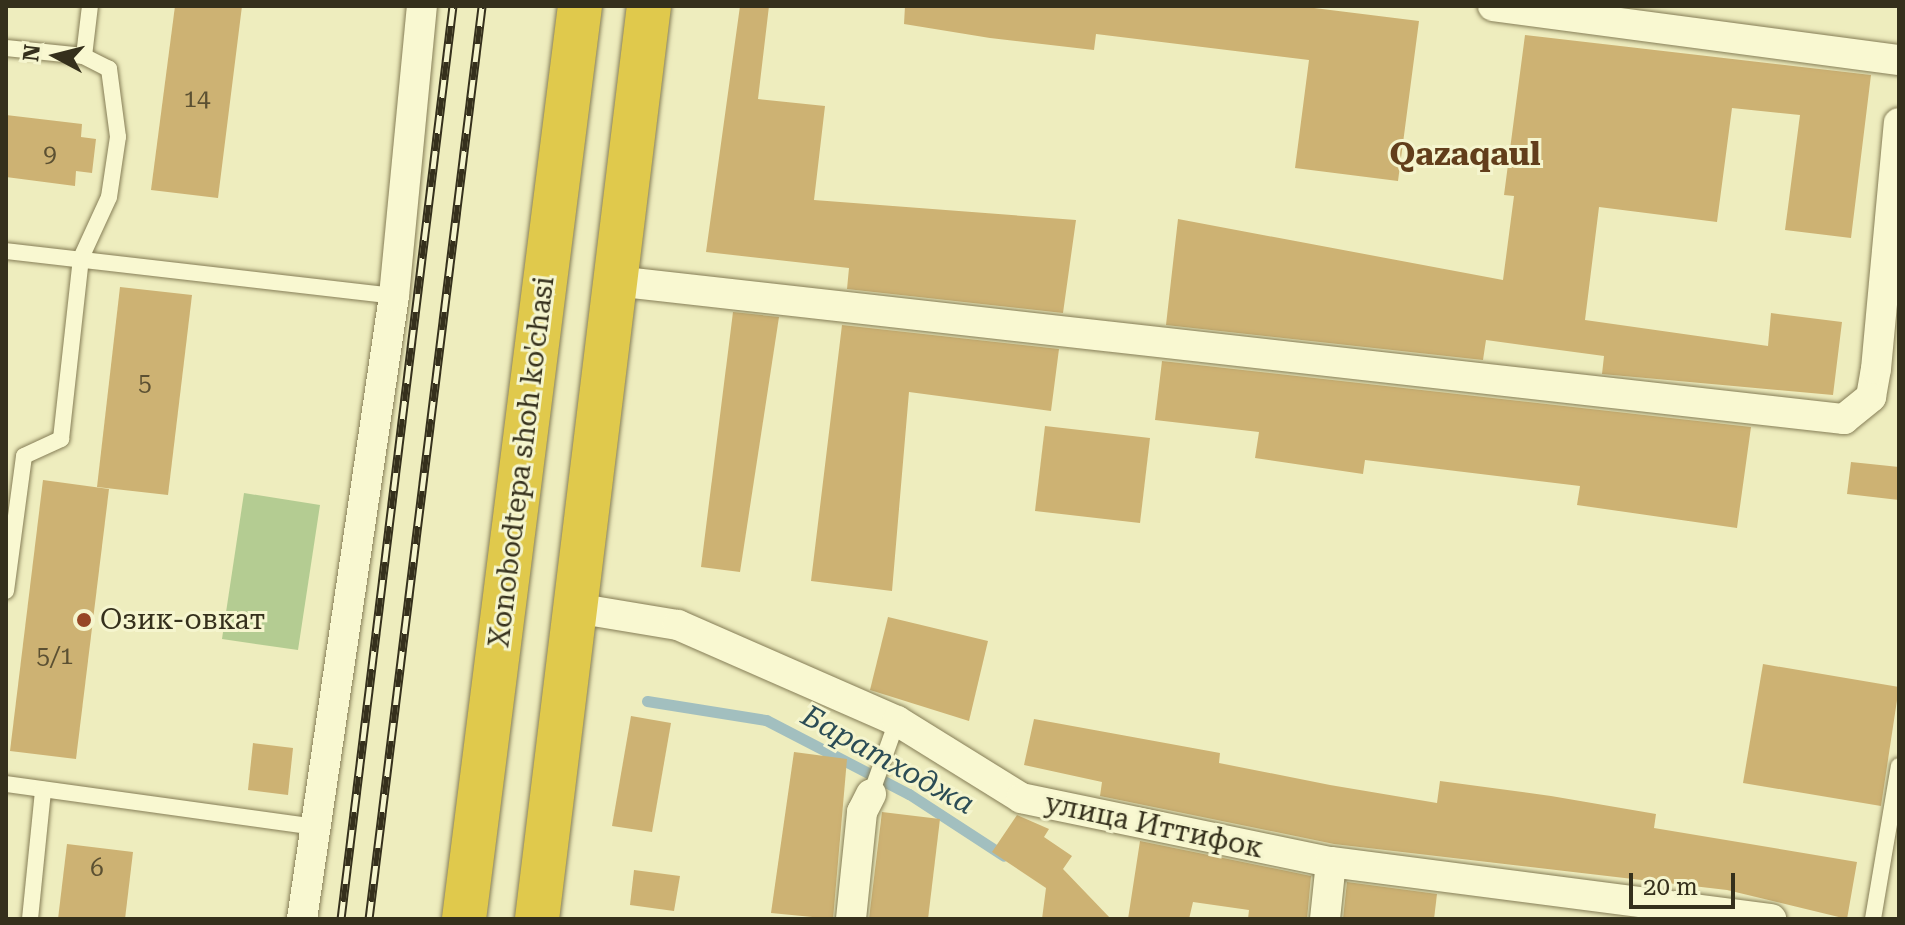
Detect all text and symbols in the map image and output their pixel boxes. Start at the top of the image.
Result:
north arrow [16,16,96,96]
text: N [18,43,45,63]
house number: 14 [184,86,210,114]
district label: Qazaqaul [1390,135,1540,173]
house number: 9 [43,141,57,169]
street label: Xonobodtepa shoh ko'chasi [483,274,561,650]
house number: 5 [138,370,152,398]
place label: Озик-овкат [100,603,265,637]
marker: Озик-овкат [75,611,93,629]
house number: 5/1 [37,643,73,671]
water label: Баратходжа [795,698,981,822]
street label: улица Иттифок [1042,786,1266,866]
house number: 6 [90,855,104,883]
scale bar [1633,857,1739,907]
text: 20 m [1643,873,1698,901]

